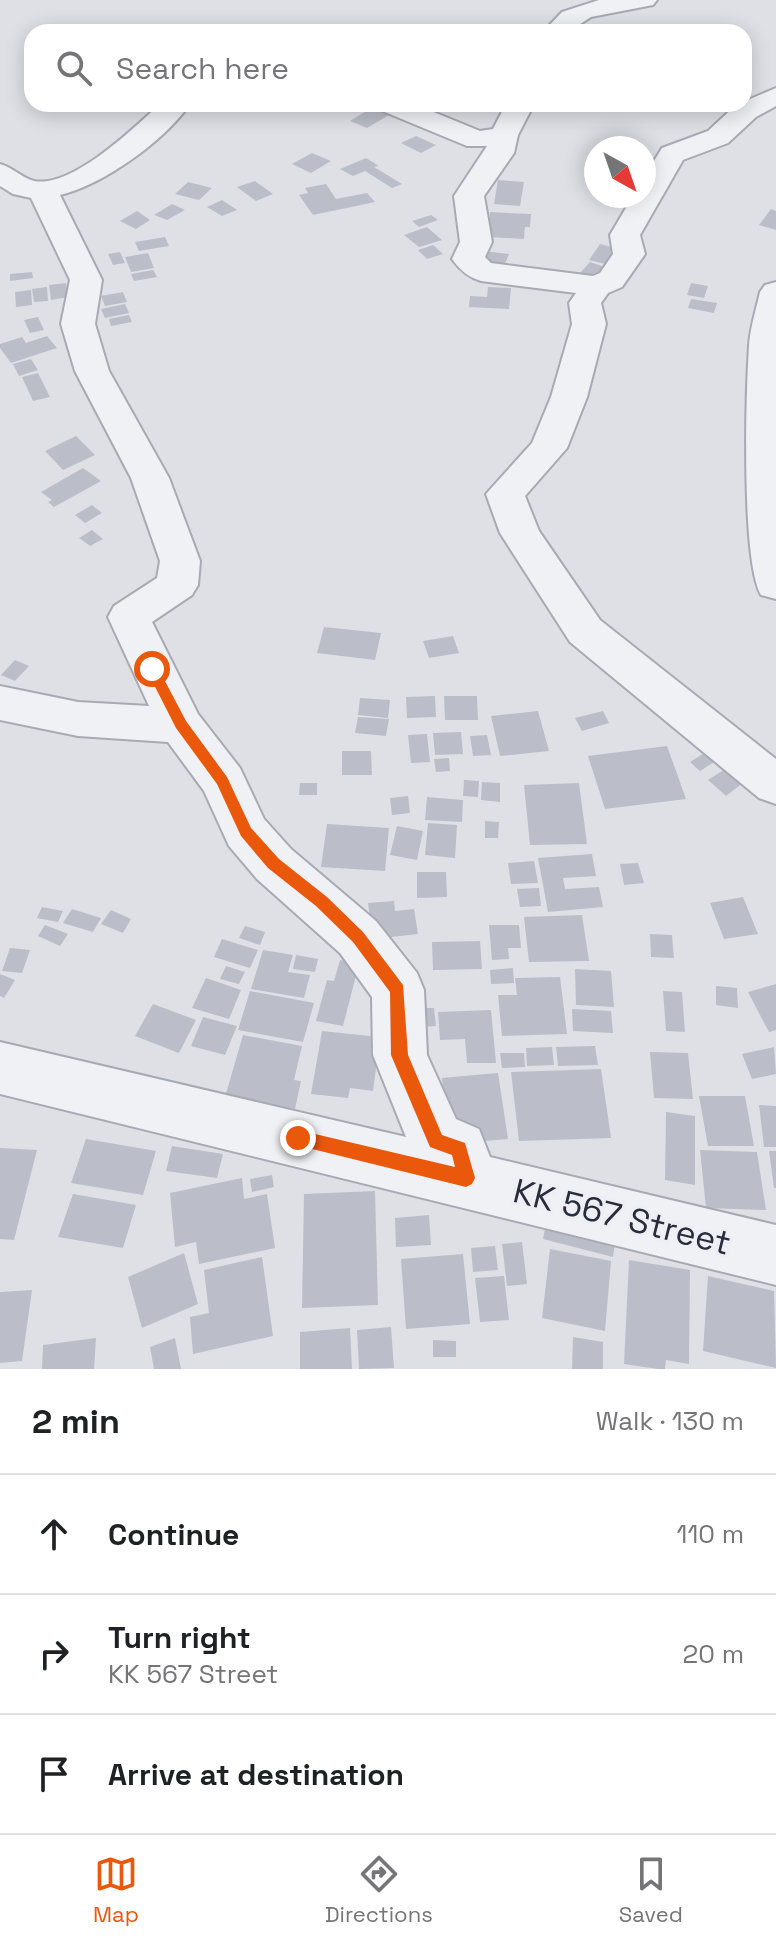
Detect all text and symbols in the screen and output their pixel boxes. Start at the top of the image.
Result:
search box [24,24,752,112]
icon: search [52,46,96,90]
text: Search here [116,49,289,88]
north arrow [584,136,656,208]
route start [134,651,170,687]
route end [280,1120,316,1156]
street label: KK 567 Street [509,1169,735,1265]
text: 2 min [32,1400,120,1443]
text: Walk · 130 m [596,1404,744,1438]
icon: ahead [32,1512,76,1556]
text: Continue [108,1515,239,1554]
text: 110 m [677,1517,744,1551]
text: Turn right [108,1618,251,1657]
icon: right [32,1632,76,1676]
text: 20 m [683,1637,744,1671]
text: KK 567 Street [108,1657,278,1691]
icon: arrive [32,1752,76,1796]
text: Arrive at destination [108,1755,404,1794]
tab: Map [93,1852,139,1928]
tab: Directions [325,1852,433,1928]
tab: Saved [619,1852,683,1928]

